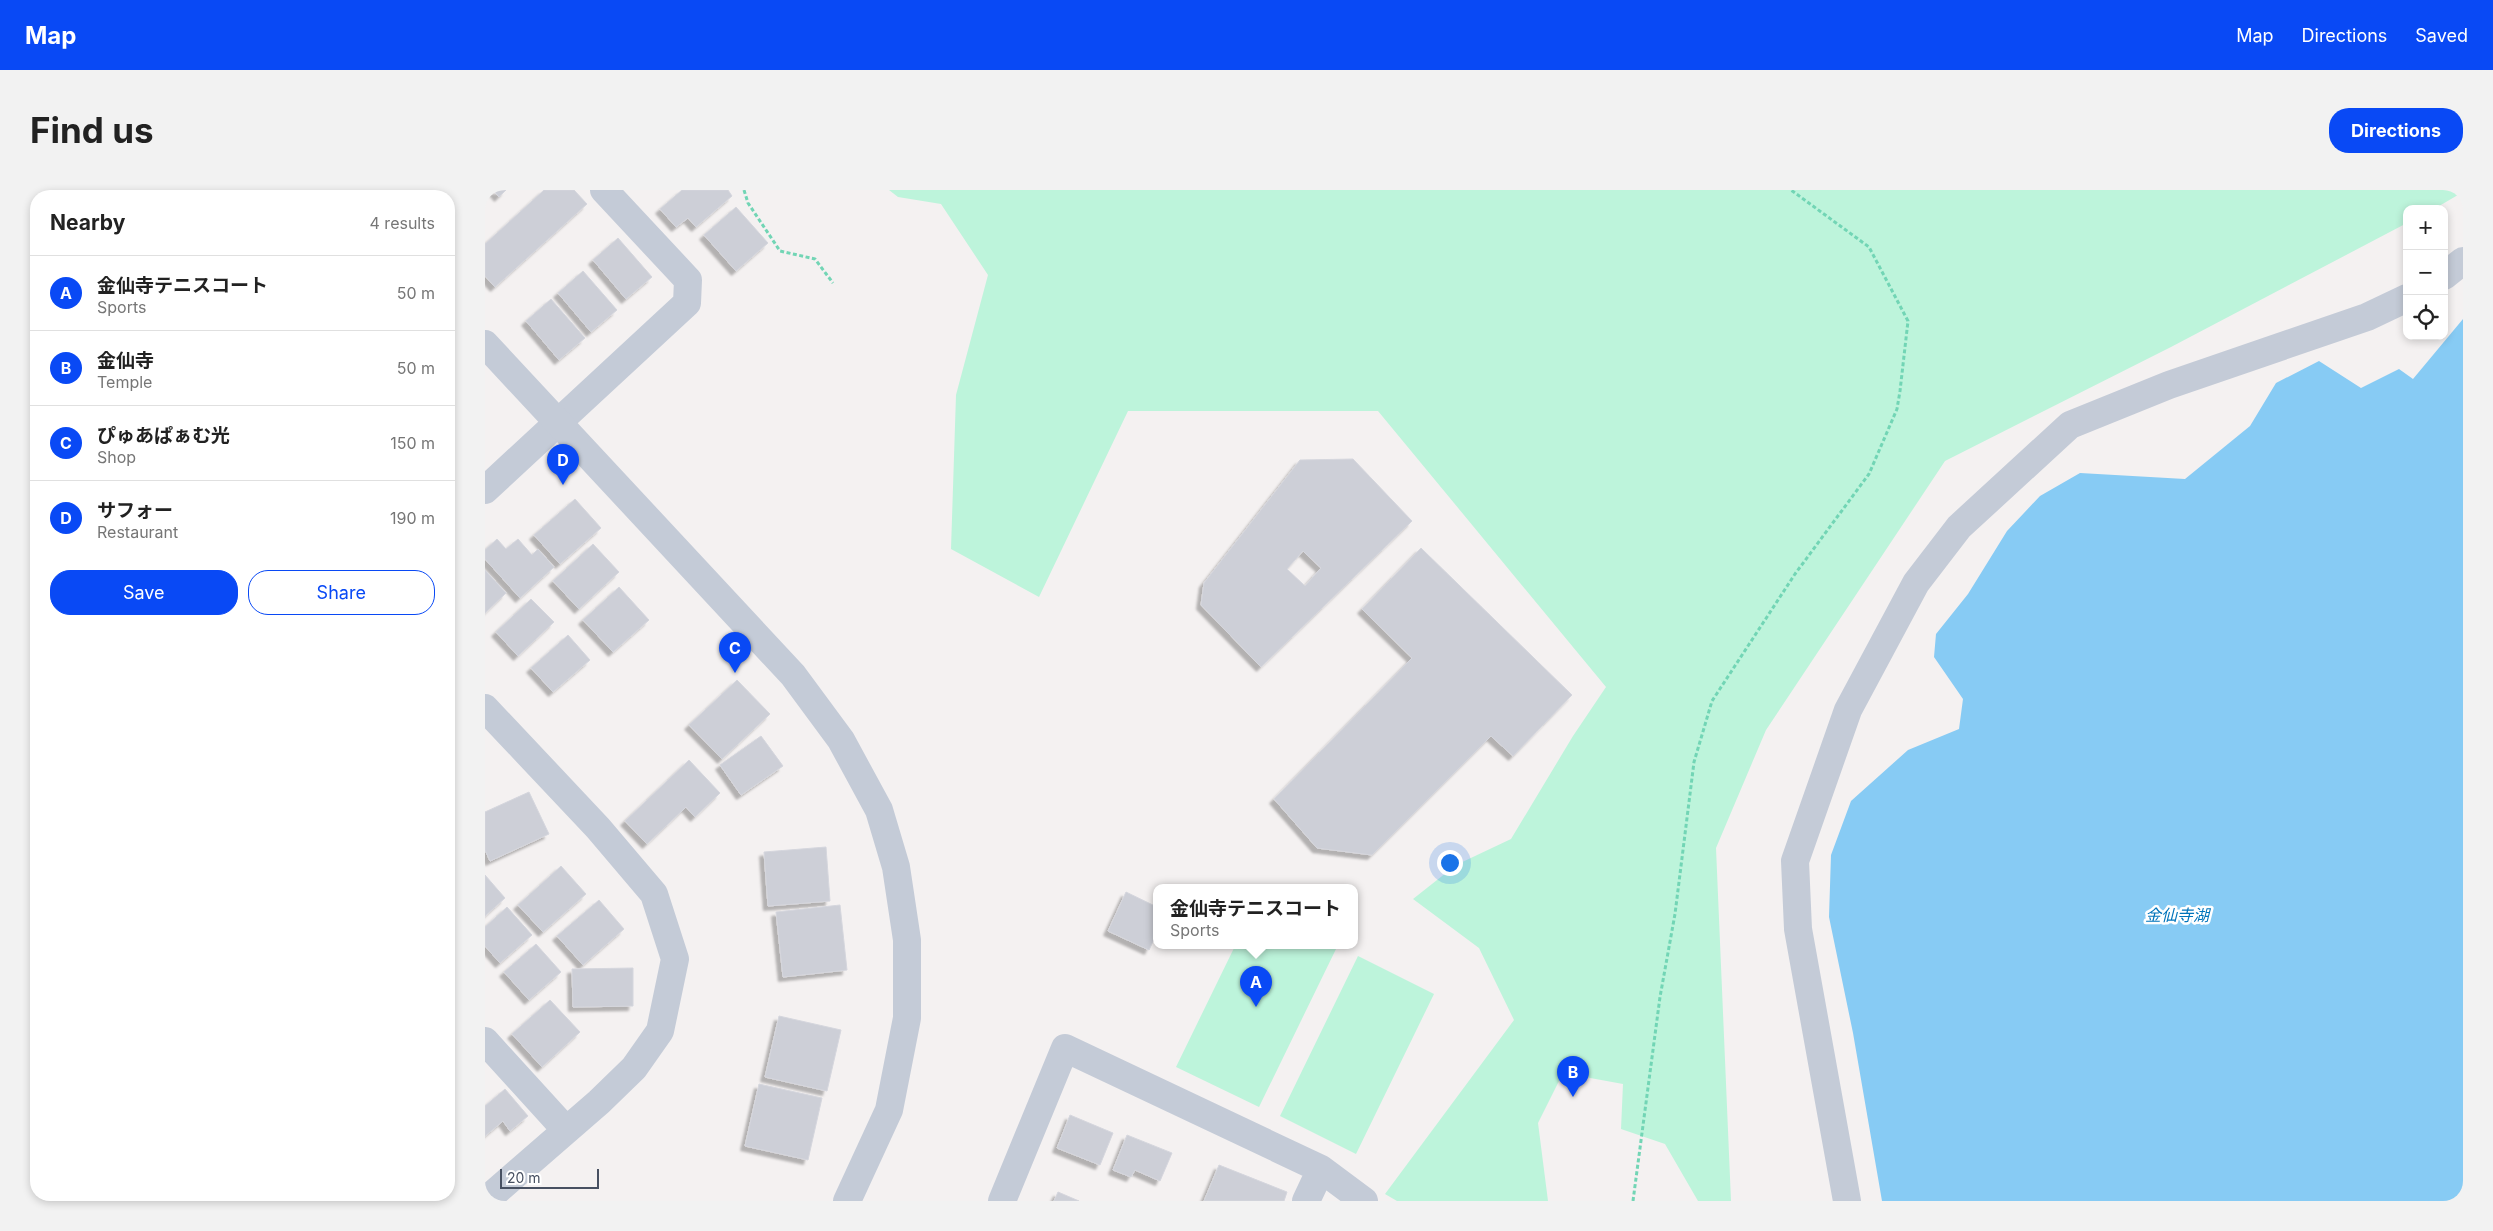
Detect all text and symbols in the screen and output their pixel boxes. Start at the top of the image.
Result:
text: Map [25,21,76,50]
text: Map [2236,25,2274,46]
text: Directions [2302,25,2387,46]
text: Saved [2415,25,2468,46]
button: Directions [2329,108,2463,153]
text: Find us [30,109,154,151]
map controls [2403,205,2448,340]
button: + [2403,205,2448,250]
text: Nearby [50,210,125,235]
text: 4 results [370,213,435,233]
button: − [2403,250,2448,295]
text: 金仙寺テニスコート [97,274,268,297]
text: A [60,283,72,303]
text: 50 m [397,283,435,303]
button: locate [2403,295,2448,340]
text: Sports [97,297,146,317]
text: 金仙寺 [97,349,154,372]
text: B [61,358,71,378]
text: 50 m [397,358,435,378]
text: Temple [97,372,152,392]
text: ぴゅあぱぁむ光 [97,424,230,447]
text: C [60,433,72,453]
text: 150 m [390,433,435,453]
pin: D [547,444,579,485]
text: Shop [97,447,136,467]
text: サフォー [97,499,173,522]
text: D [60,508,72,528]
text: 190 m [390,508,435,528]
text: Restaurant [97,522,178,542]
button: Save [50,570,238,615]
button: Share [248,570,435,615]
pin: C [719,632,751,673]
your location [1437,850,1463,876]
popup [1153,884,1358,949]
text: 金仙寺テニスコート [1170,897,1341,920]
water label: 金仙寺湖 [2145,905,2212,925]
text: Sports [1170,920,1219,940]
pin: A [1240,966,1272,1007]
pin: B [1557,1056,1589,1097]
scale bar [500,1166,599,1189]
text: 20 m [507,1169,541,1186]

